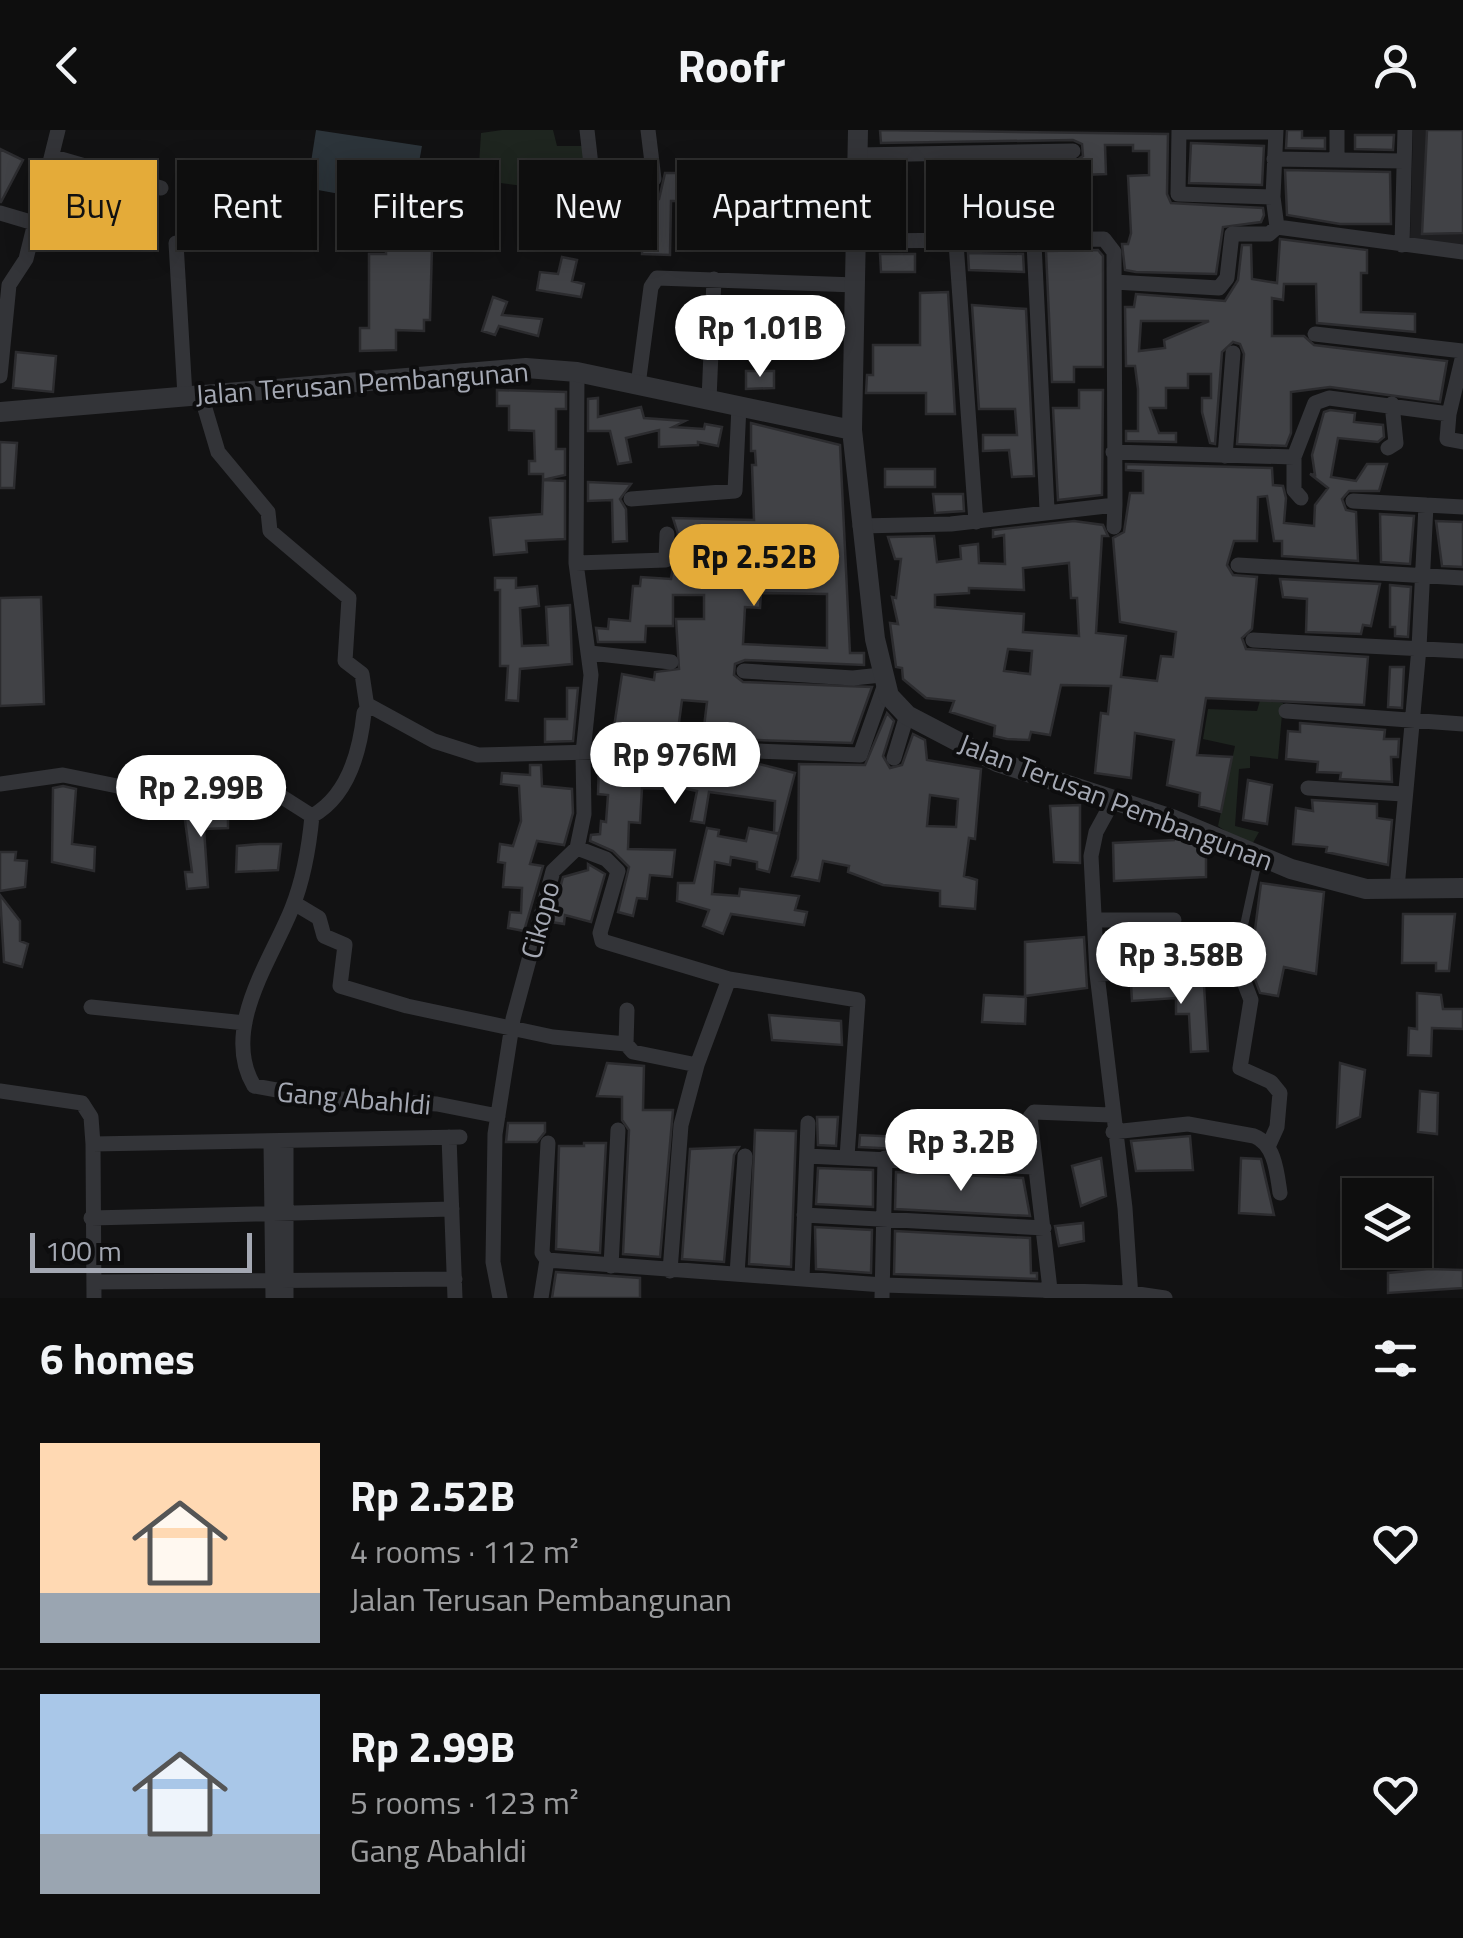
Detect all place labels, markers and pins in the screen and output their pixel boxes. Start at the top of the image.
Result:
pin: Rp 1.01B [657,295,863,380]
pin: Rp 2.52B [651,524,857,609]
pin: Rp 976M [583,722,767,807]
pin: Rp 2.99B [98,755,304,840]
pin: Rp 3.58B [1078,922,1284,1007]
pin: Rp 3.2B [869,1109,1053,1194]

